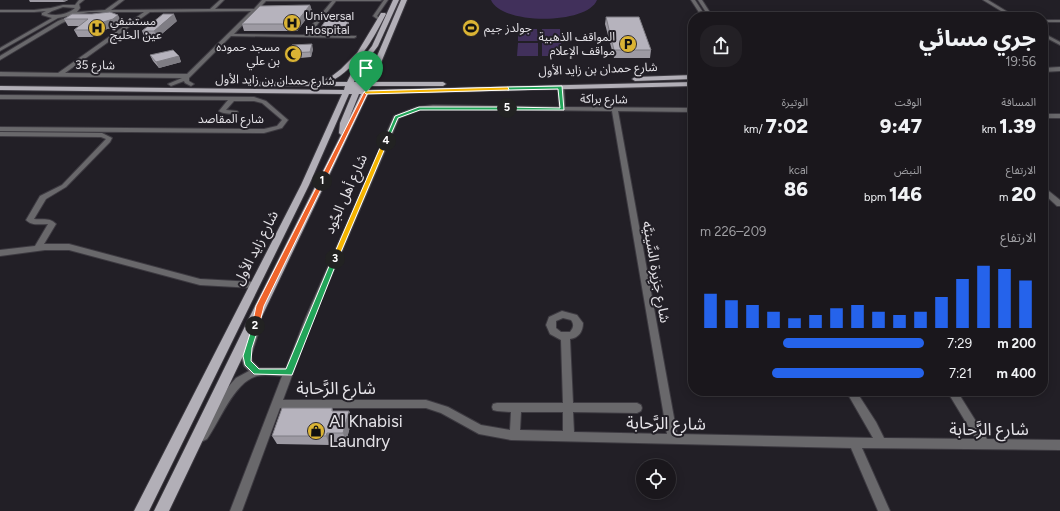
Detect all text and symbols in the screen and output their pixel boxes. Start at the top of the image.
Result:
place label: Universal Hospital [305,9,354,37]
hospital icon: Universal Hospital [282,13,302,33]
place label: مستشفي عين الخليج [110,14,162,44]
hospital icon: مستشفي عين الخليج [87,18,107,38]
sports icon: جولدز جيم [461,18,481,38]
place label: جولدز جيم [484,21,532,37]
button: share [700,25,742,67]
text: جري مسائي [919,25,1036,52]
place label: المواقف الذهبية مواقف الإعلام [538,30,615,60]
parking icon: المواقف الذهبية مواقف الإعلام [618,34,638,54]
place label: مسجد حموده بن علي [216,40,280,71]
mosque icon: مسجد حموده بن علي [283,44,303,64]
pin [349,51,383,92]
text: 19:56 [1005,54,1036,69]
icon: arrive [355,57,377,79]
street label: شارع 35 [75,58,115,74]
street label: شارع حمدان بن زايد الأول [538,60,658,80]
street label: شارع حمدان بن زايد الأول [215,72,335,90]
street label: شارع براكة [580,92,628,108]
text: الوتيرة [782,96,808,109]
text: الوقت [894,96,922,109]
text: المسافة [1001,96,1036,109]
pin: 5 [497,98,517,118]
text: 5 [504,101,510,114]
street label: شارع المقاصد [198,112,264,128]
text: 7:02 [765,114,808,138]
text: 9:47 [880,114,922,138]
text: 1.39 [999,114,1036,138]
text: /km [744,123,765,136]
text: km [982,123,999,136]
pin: 4 [376,131,396,151]
text: 4 [383,134,389,147]
street label: شارع أهل الجُود [320,151,373,237]
text: kcal [789,164,808,177]
text: النبض [894,164,922,177]
text: الارتفاع [1006,164,1036,177]
pin: 1 [312,171,332,191]
text: 1 [320,174,324,187]
text: 86 [784,177,808,201]
text: 146 [889,182,922,206]
text: 20 [1011,182,1036,206]
text: bpm [864,191,889,204]
text: m [999,191,1011,204]
street label: شارع زايد الأول [230,208,284,289]
street label: شارع جَزِيرة السِّينيَّه [637,220,673,325]
text: 209–226 m [700,224,766,239]
text: الارتفاع [1000,230,1036,245]
pin: 3 [325,249,345,269]
text: 3 [332,252,338,265]
pin: 2 [245,316,265,336]
text: 2 [252,319,258,332]
text: 7:29 [947,336,972,351]
text: 200 m [997,336,1036,351]
text: 7:21 [949,366,972,381]
text: 400 m [996,366,1036,381]
street label: شارع الرَّحابة [296,378,376,401]
place label: Al Khabisi Laundry [329,411,403,451]
street label: شارع الرَّحابة [626,412,706,437]
street label: شارع الرَّحابة [949,419,1029,442]
shop icon: Al Khabisi Laundry [306,421,326,441]
map controls [636,459,676,499]
button: locate [636,459,676,499]

